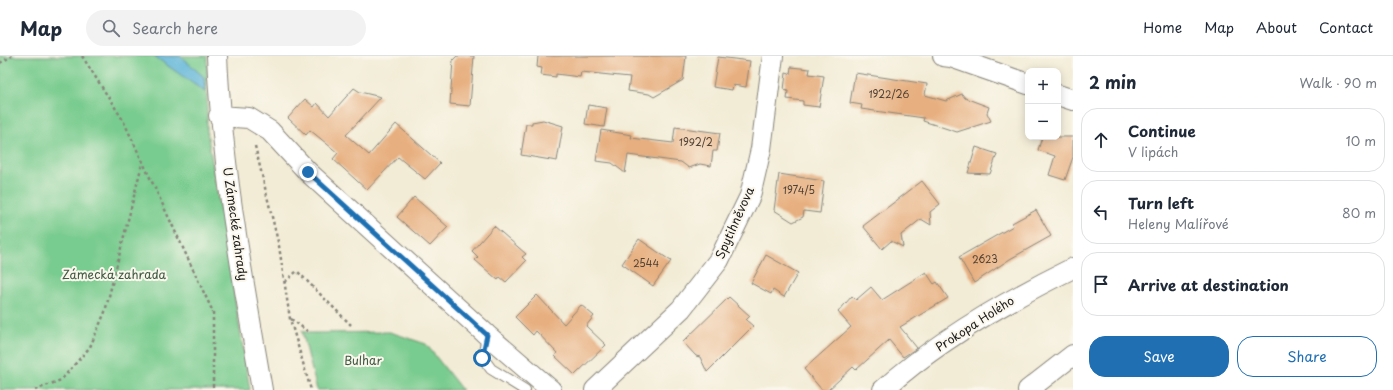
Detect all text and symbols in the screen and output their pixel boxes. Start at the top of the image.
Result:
search box [86,10,366,46]
text: Map [20,14,62,42]
text: Search here [132,16,218,39]
icon: search [100,17,122,39]
text: Home [1143,17,1182,38]
text: Map [1204,17,1234,38]
text: About [1256,17,1297,38]
text: Contact [1319,17,1373,38]
map controls [1025,68,1061,140]
button: + [1025,68,1061,104]
text: 2 min [1089,69,1136,95]
text: Walk · 90 m [1300,73,1377,92]
house number: 1922/26 [869,86,909,101]
button: − [1025,104,1061,140]
text: Continue [1128,119,1196,142]
icon: ahead [1090,129,1112,151]
text: 10 m [1346,131,1376,150]
house number: 1992/2 [679,134,713,149]
text: V lipách [1128,142,1178,161]
route end [299,163,317,181]
street label: U Zámecké zahrady [219,166,253,282]
house number: 1974/5 [783,182,815,197]
street label: Spytihněvova [710,183,758,262]
text: Turn left [1128,191,1194,214]
icon: left [1090,201,1112,223]
text: 80 m [1342,203,1376,222]
text: Heleny Malířové [1128,214,1229,233]
house number: 2623 [972,251,998,266]
house number: 2544 [633,255,659,270]
park label: Zámecká zahrada [62,265,167,283]
icon: arrive [1090,273,1112,295]
text: Arrive at destination [1128,273,1289,296]
street label: Prokopa Holého [932,291,1017,355]
button: Save [1089,336,1229,377]
button: Share [1237,336,1377,377]
route start [473,349,491,367]
park label: Bulhar [344,351,382,369]

